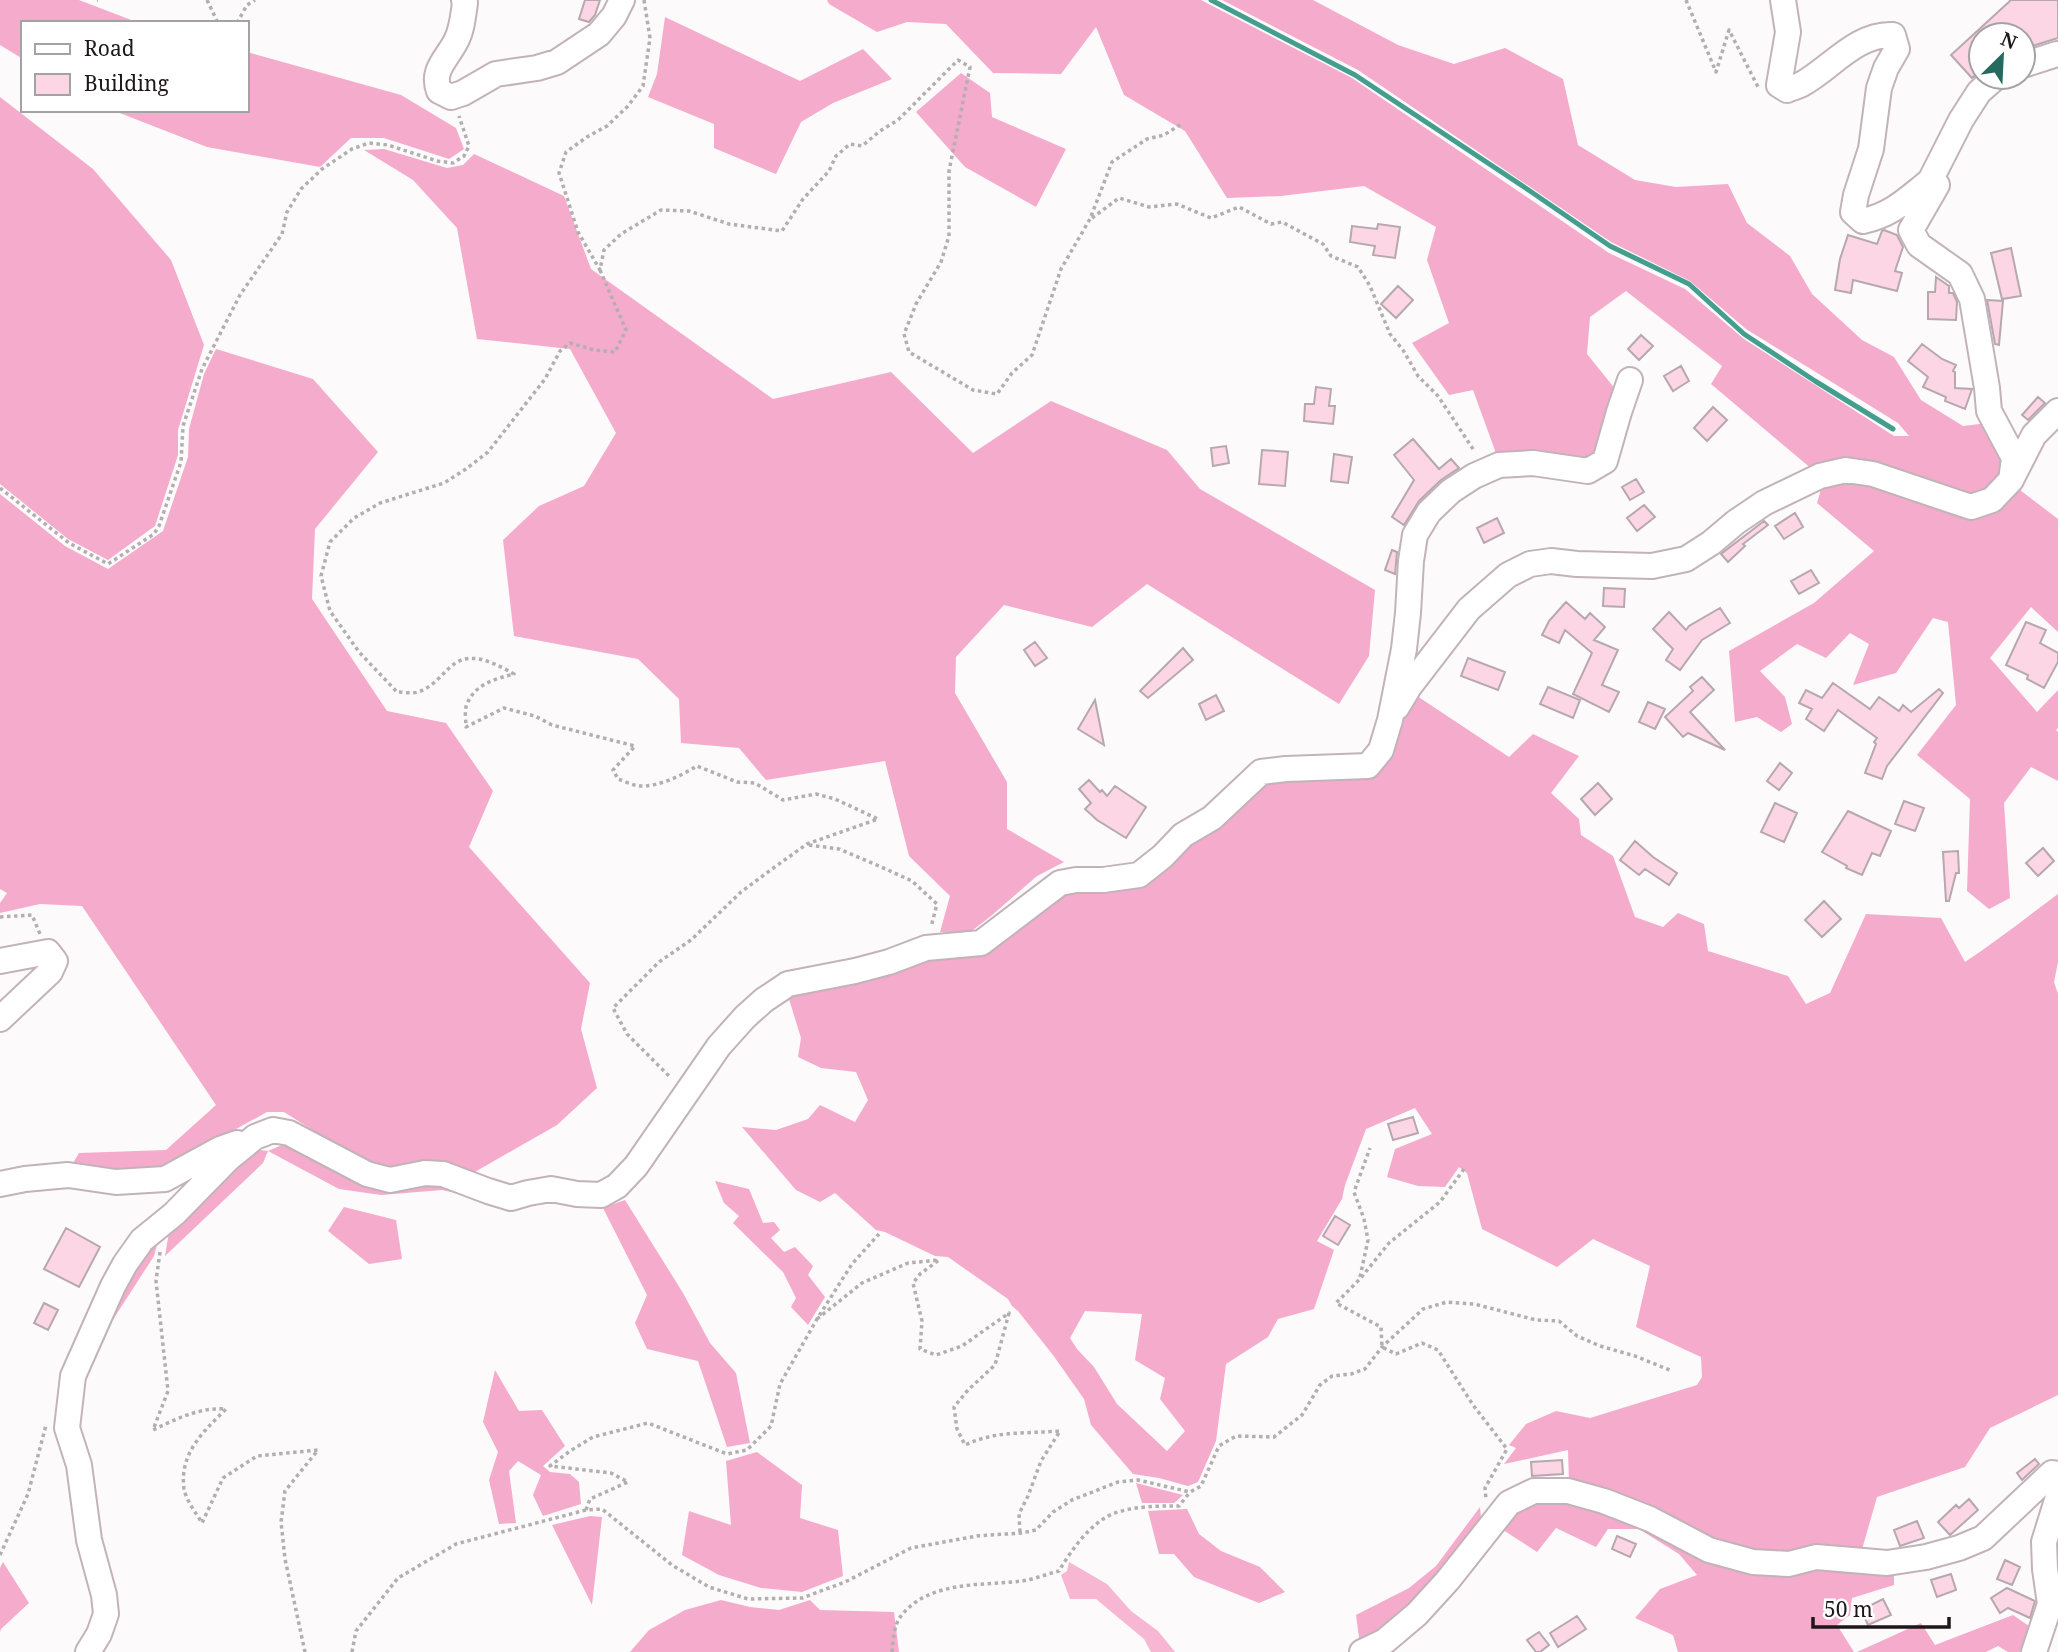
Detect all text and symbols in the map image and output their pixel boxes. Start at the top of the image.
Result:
legend [21,21,248,112]
north arrow [1967,21,2037,91]
text: N [1997,26,2021,55]
text: Road [84,34,135,62]
text: Building [84,69,169,97]
scale bar [1813,1586,1950,1630]
text: 50 m [1824,1595,1873,1623]

